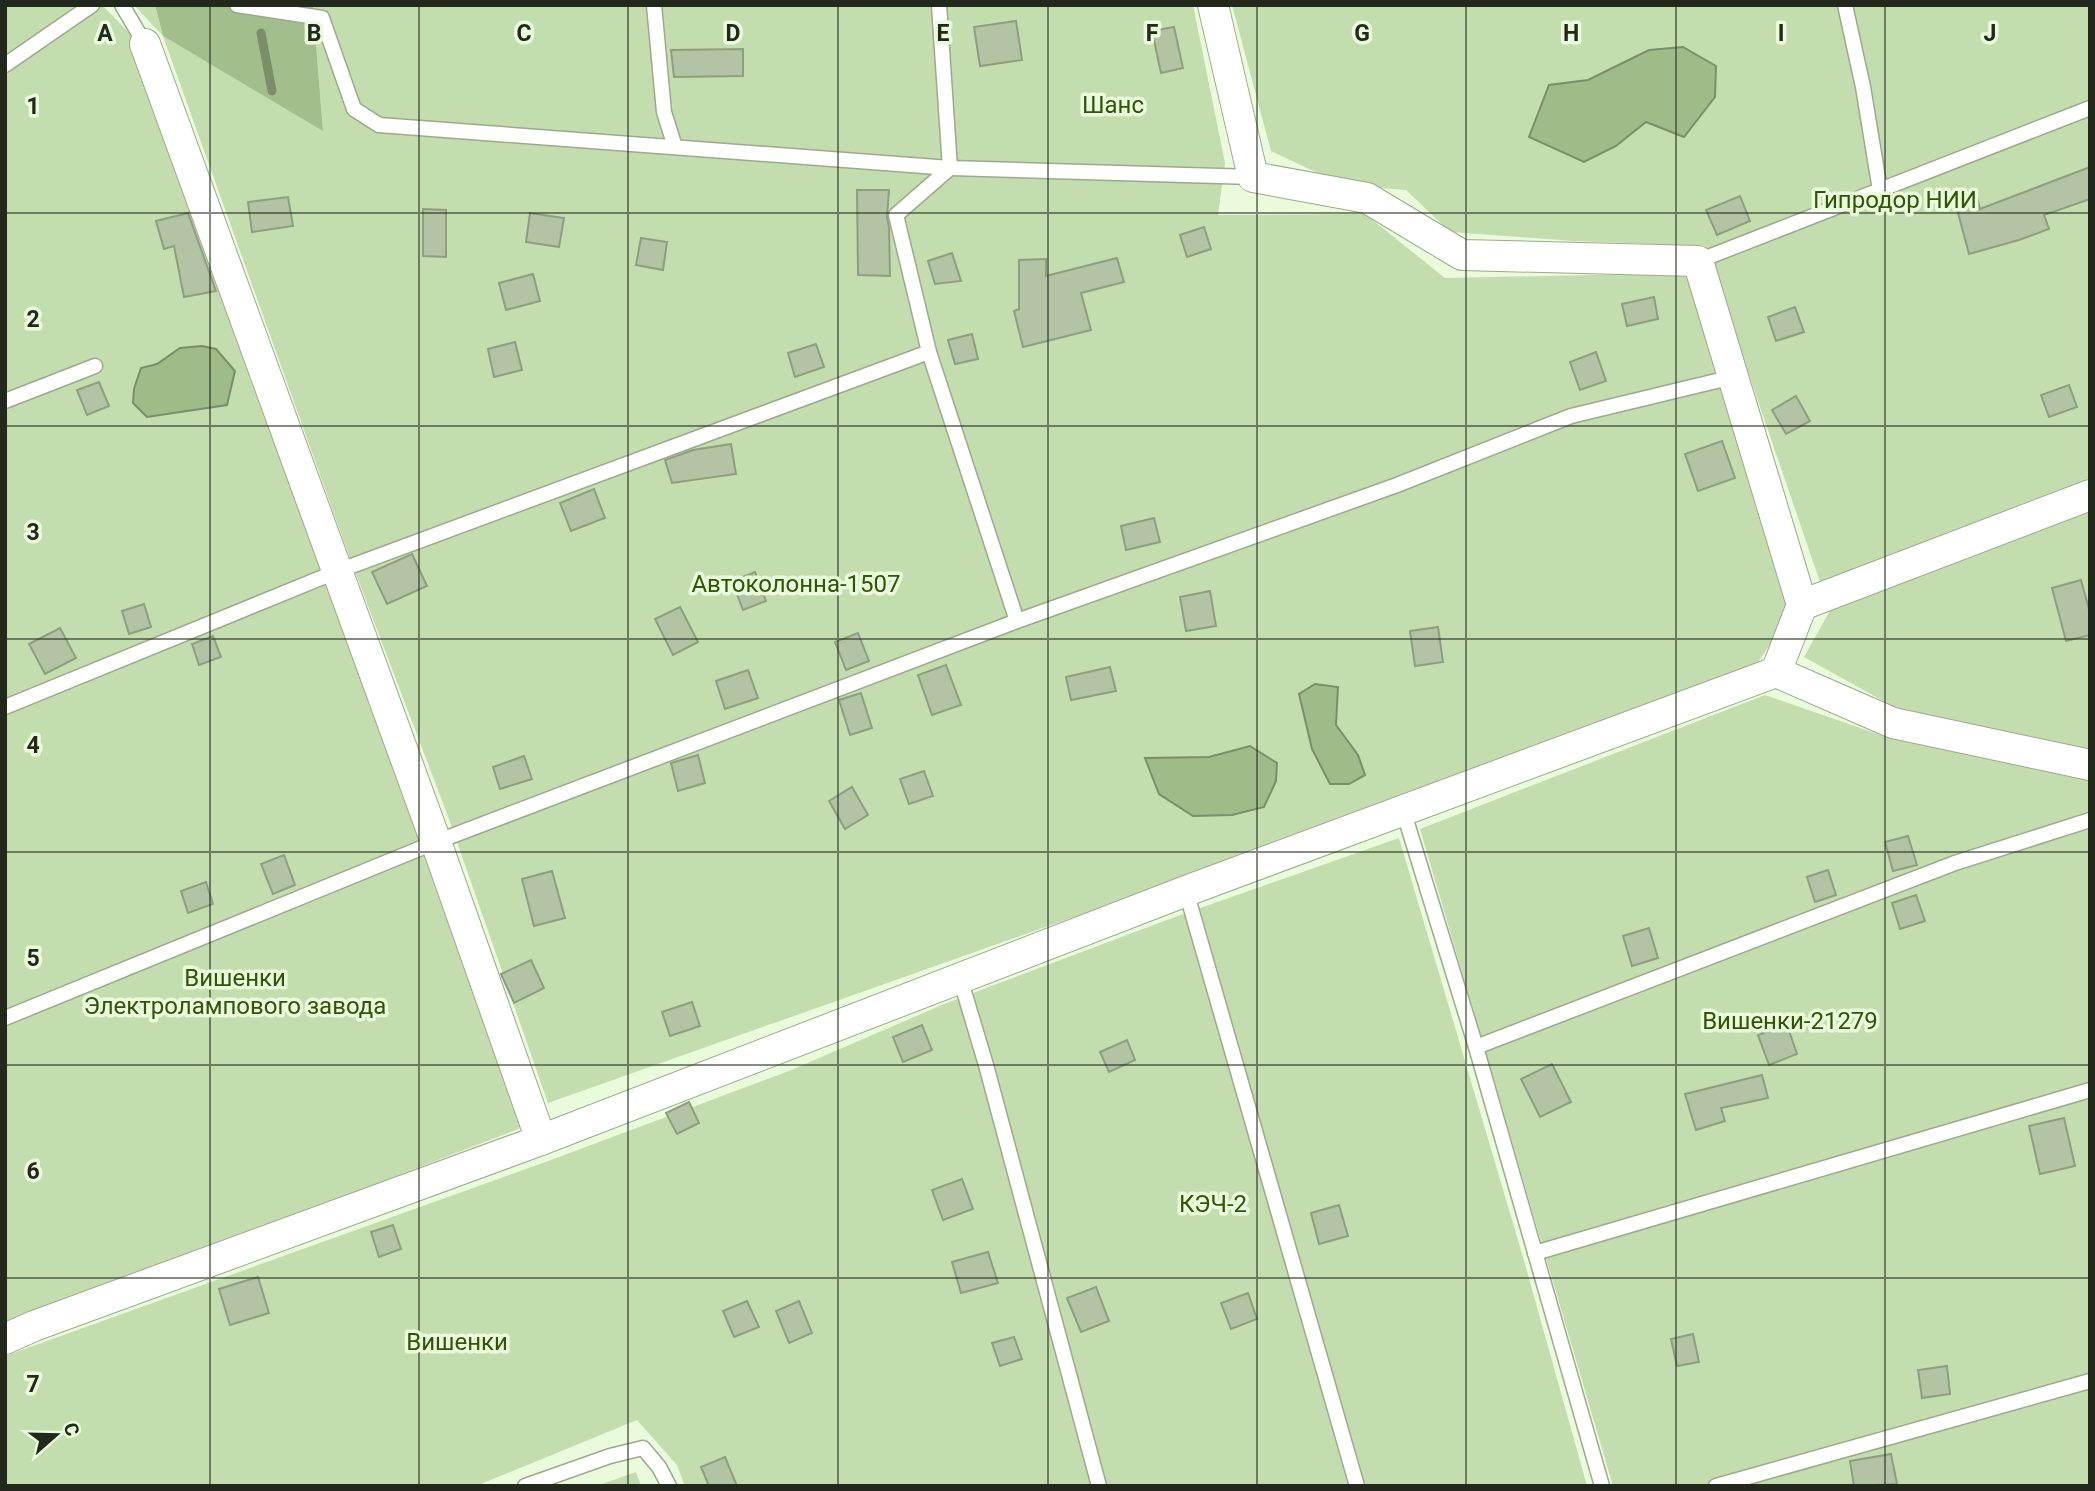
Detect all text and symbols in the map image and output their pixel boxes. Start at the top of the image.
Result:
text: A [97,20,113,47]
text: B [307,20,321,47]
text: C [516,20,532,47]
text: D [726,20,740,47]
text: E [937,20,950,47]
text: F [1146,20,1159,47]
text: G [1354,20,1370,47]
text: H [1563,20,1579,47]
text: I [1778,20,1784,47]
text: J [1984,20,1996,47]
park label: Шанс [1082,91,1144,119]
text: 1 [26,93,40,120]
park label: Гипродор НИИ [1813,186,1977,214]
text: 2 [26,306,40,333]
text: 3 [26,519,40,546]
park label: Автоколонна-1507 [691,570,901,598]
text: 4 [26,732,40,759]
text: 5 [26,945,40,972]
park label: Вишенки Электролампового завода [84,964,386,1020]
park label: Вишенки-21279 [1702,1007,1878,1035]
text: 6 [26,1158,40,1185]
park label: КЭЧ-2 [1179,1190,1247,1218]
park label: Вишенки [406,1328,508,1356]
text: 7 [26,1371,40,1398]
north arrow [21,1400,91,1470]
text: С [59,1420,84,1439]

